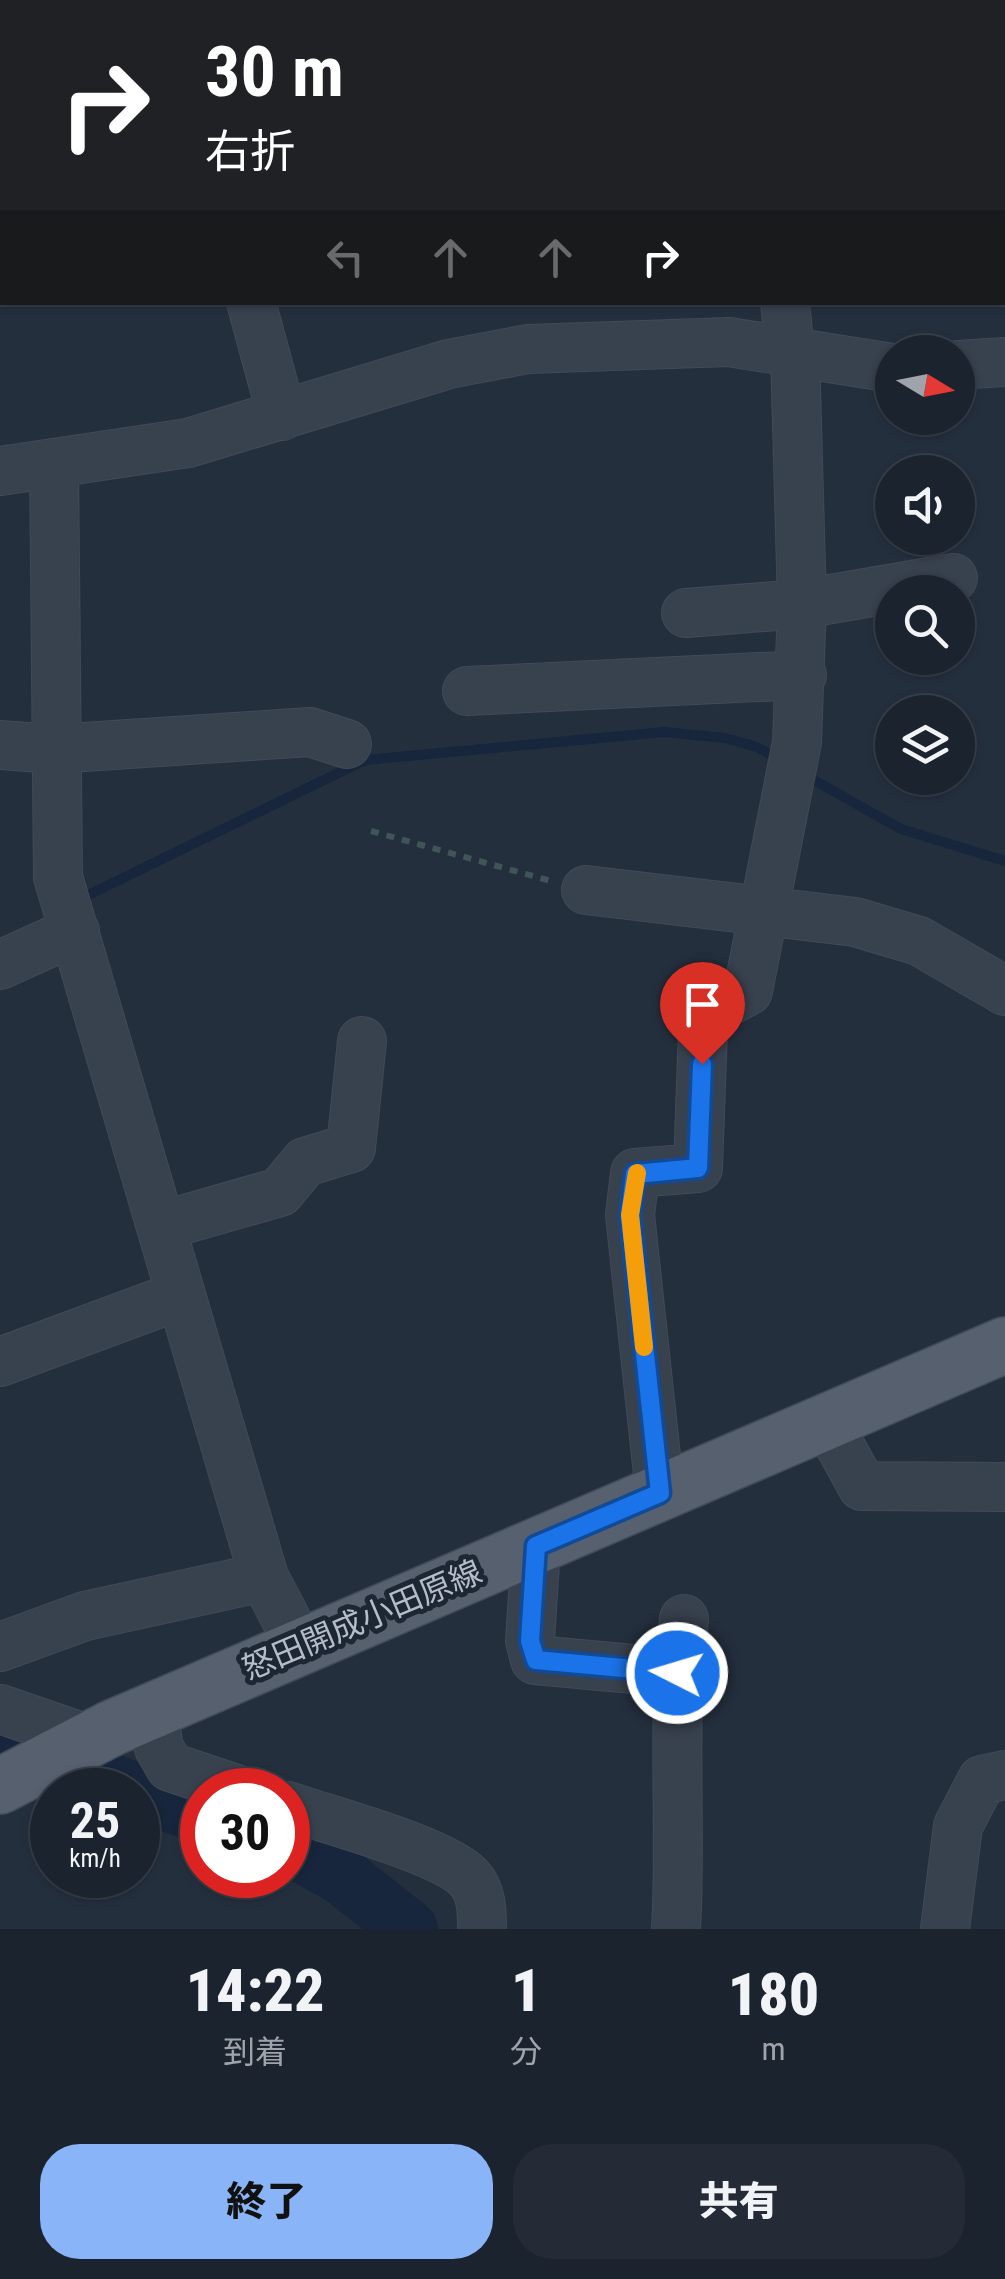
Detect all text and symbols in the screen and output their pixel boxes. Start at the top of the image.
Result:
text: 30 m [205,31,344,113]
icon: right [40,40,170,170]
text: 右折 [205,125,295,178]
icon: left [318,230,373,285]
icon: ahead [423,230,478,285]
icon: ahead [528,230,583,285]
icon: right [633,230,688,285]
north arrow [875,335,975,435]
map controls [875,335,975,795]
button: sound [875,455,975,555]
button: search [875,575,975,675]
button: layers [875,695,975,795]
pin [660,962,745,1065]
icon: arrive [675,977,730,1032]
street label: 怒田開成小田原線 [237,1552,487,1688]
position arrow [625,1621,729,1725]
speed limit sign: 30 [180,1768,310,1898]
text: 25 [70,1792,120,1850]
text: km/h [69,1844,121,1873]
text: 14:22 [186,1955,325,2026]
text: 1 [511,1955,541,2026]
text: 180 [728,1959,819,2030]
text: m [762,2030,786,2068]
text: 到着 [223,2033,287,2071]
text: 分 [510,2033,542,2071]
button: 終了 [40,2144,493,2259]
button: 共有 [513,2144,965,2259]

